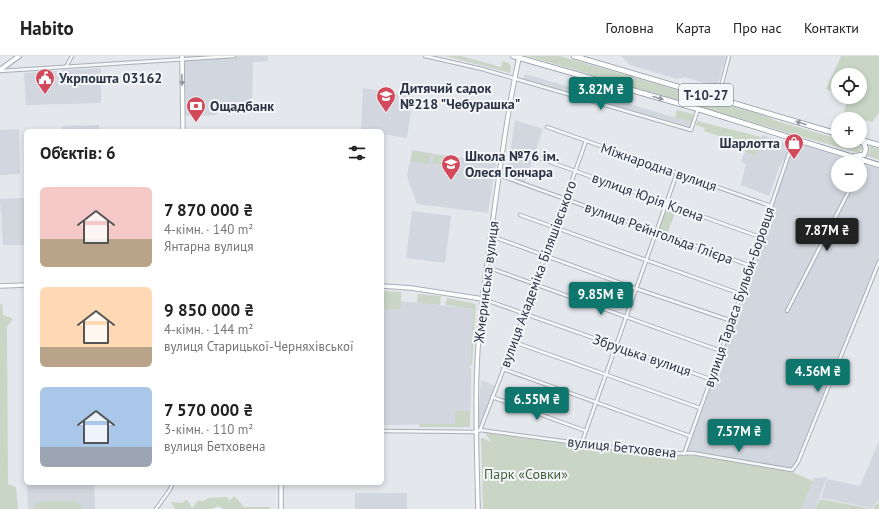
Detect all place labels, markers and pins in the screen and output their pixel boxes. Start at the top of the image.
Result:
public building icon: Укрпошта 03162 [34,67,56,95]
place label: Укрпошта 03162 [58,69,162,87]
pin: 3.82M ₴ [564,77,638,111]
place label: Дитячий садок №218 "Чебурашка" [400,79,520,113]
school or university icon: Дитячий садок №218 "Чебурашка" [375,85,397,113]
bank icon: Ощадбанк [185,95,207,123]
place label: Ощадбанк [210,97,274,115]
shop icon: Шарлотта [783,132,805,160]
place label: Шарлотта [720,134,780,152]
place label: Школа №76 ім. Олеся Гончара [465,147,559,181]
school or university icon: Школа №76 ім. Олеся Гончара [440,153,462,181]
pin: 7.87M ₴ [790,218,864,252]
pin: 9.85M ₴ [564,282,638,316]
pin: 4.56M ₴ [781,359,855,393]
pin: 6.55M ₴ [500,387,574,421]
pin: 7.57M ₴ [702,419,776,453]

